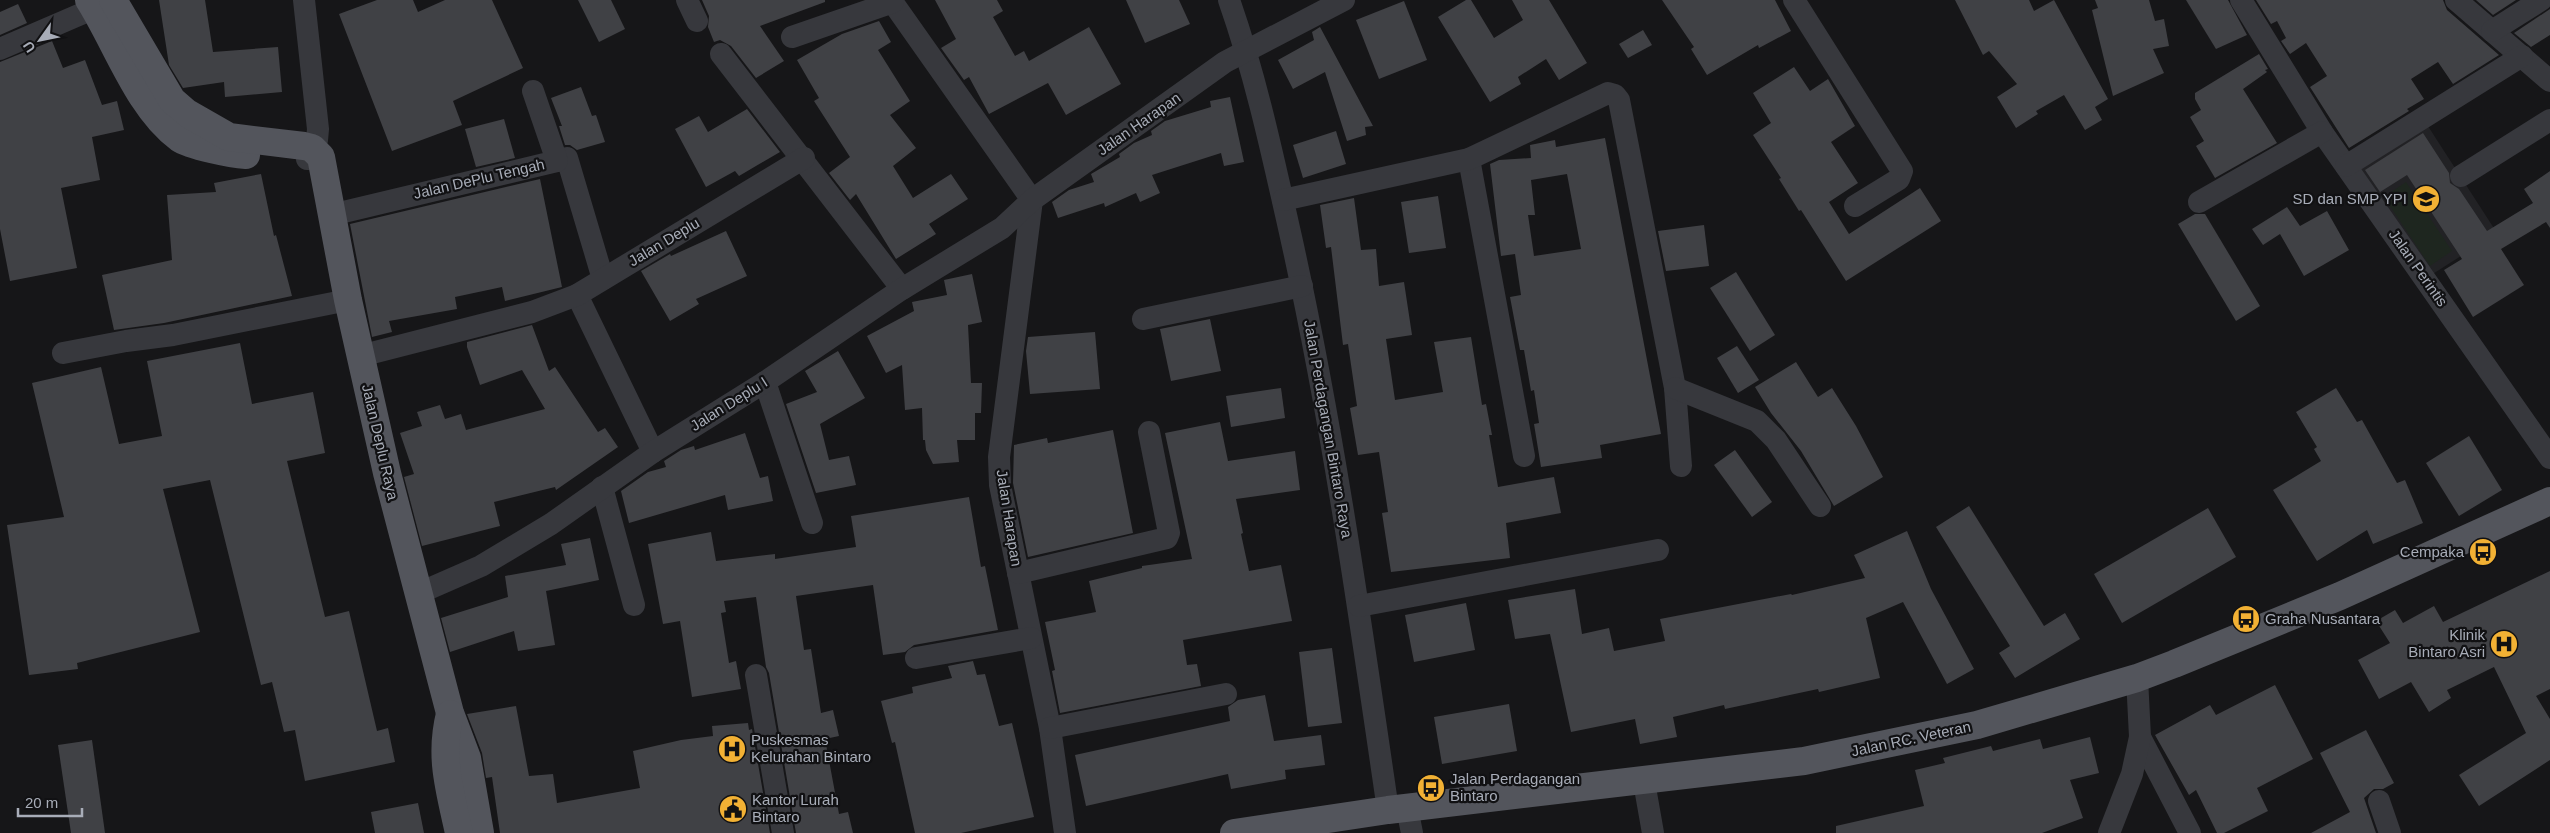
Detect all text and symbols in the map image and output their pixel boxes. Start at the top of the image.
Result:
north arrow [15,15,65,65]
text: U [20,38,39,56]
street label: Jalan Harapan [1094,89,1184,159]
street label: Jalan DePlu Tengah [412,155,546,202]
school or university icon: SD dan SMP YPI [2411,184,2441,214]
place label: SD dan SMP YPI [2292,190,2407,207]
street label: Jalan Deplu [625,214,702,269]
street label: Jalan Perintis [2386,226,2451,309]
street label: Jalan Perdagangan Bintaro Raya [1301,319,1356,540]
street label: Jalan Deplu I [687,373,770,434]
street label: Jalan Deplu Raya [359,382,402,502]
street label: Jalan Harapan [993,468,1026,567]
bus stop icon: Cempaka [2468,537,2498,567]
place label: Cempaka [2400,543,2465,560]
bus stop icon: Graha Nusantara [2231,604,2261,634]
place label: Graha Nusantara [2265,610,2381,627]
place label: Klinik Bintaro Asri [2408,626,2485,660]
hospital icon: Klinik Bintaro Asri [2489,629,2519,659]
street label: Jalan RC. Veteran [1850,718,1972,759]
place label: Puskesmas Kelurahan Bintaro [751,731,871,765]
hospital icon: Puskesmas Kelurahan Bintaro [717,734,747,764]
place label: Jalan Perdagangan Bintaro [1450,770,1580,804]
bus stop icon: Jalan Perdagangan Bintaro [1416,773,1446,803]
scale bar [18,786,81,818]
place label: Kantor Lurah Bintaro [752,791,839,825]
text: 20 m [25,794,58,811]
public building icon: Kantor Lurah Bintaro [718,794,748,824]

